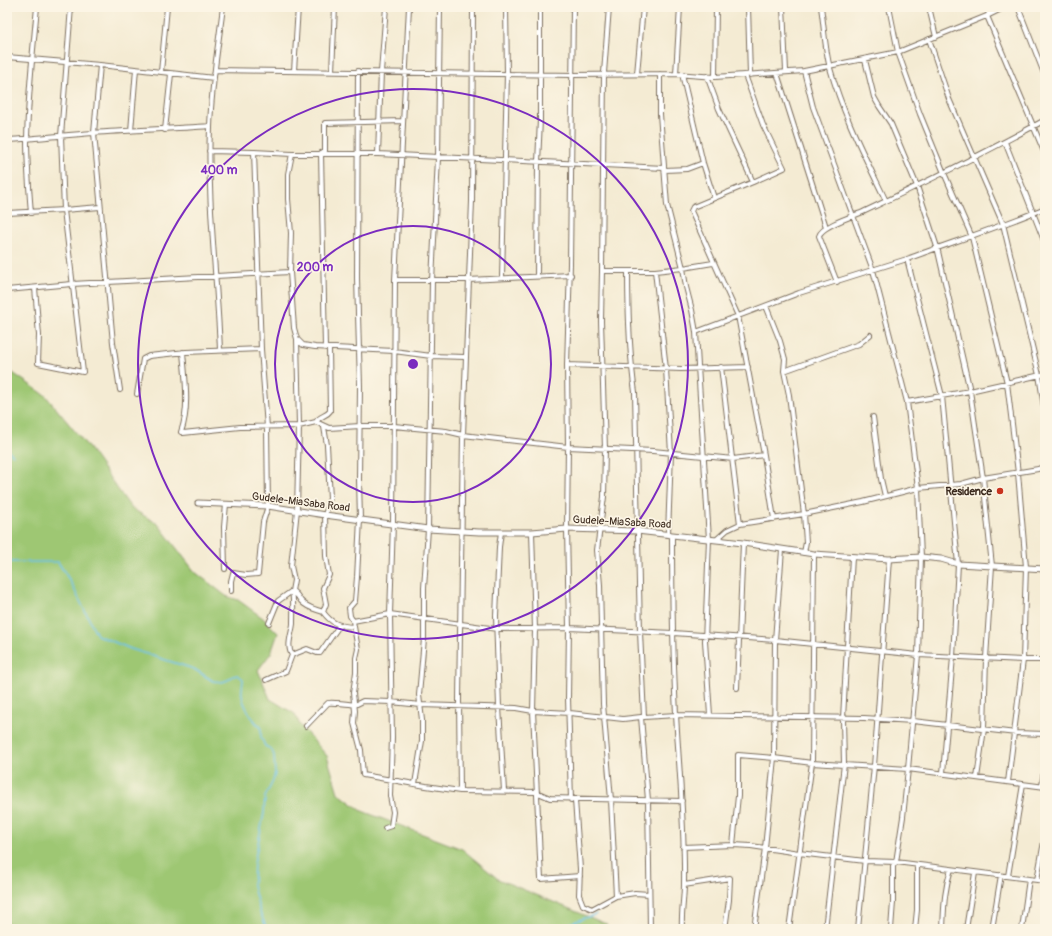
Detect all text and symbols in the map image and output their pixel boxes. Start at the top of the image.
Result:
text: 400 m [200,163,238,178]
text: 200 m [297,260,334,275]
centre of rings [406,357,420,371]
place label: Residence [945,485,993,498]
marker: Residence [995,486,1005,496]
street label: Gudele-MiaSaba Road [251,490,351,514]
street label: Gudele-MiaSaba Road [572,513,672,531]

